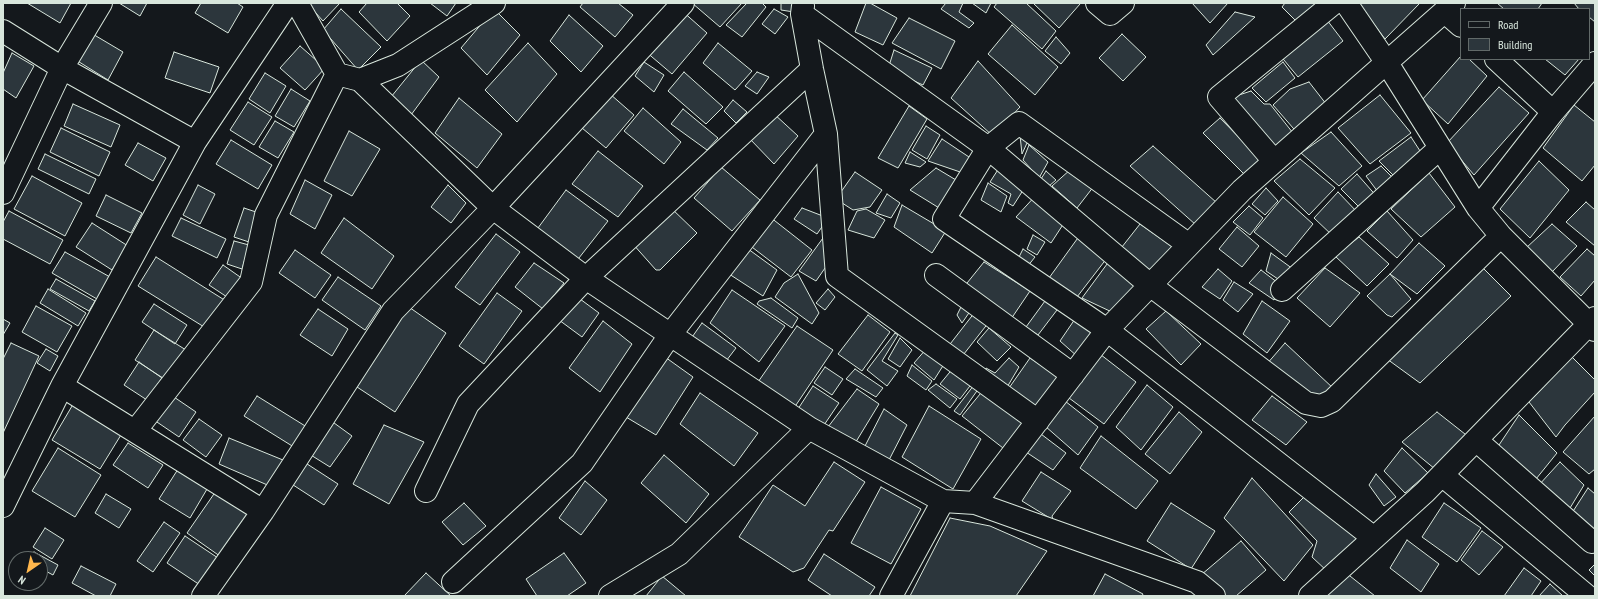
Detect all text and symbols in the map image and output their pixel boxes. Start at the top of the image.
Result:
legend [1460,8,1590,60]
text: Road [1498,17,1518,32]
text: Building [1498,37,1533,52]
north arrow [8,551,48,591]
text: N [15,573,28,588]

